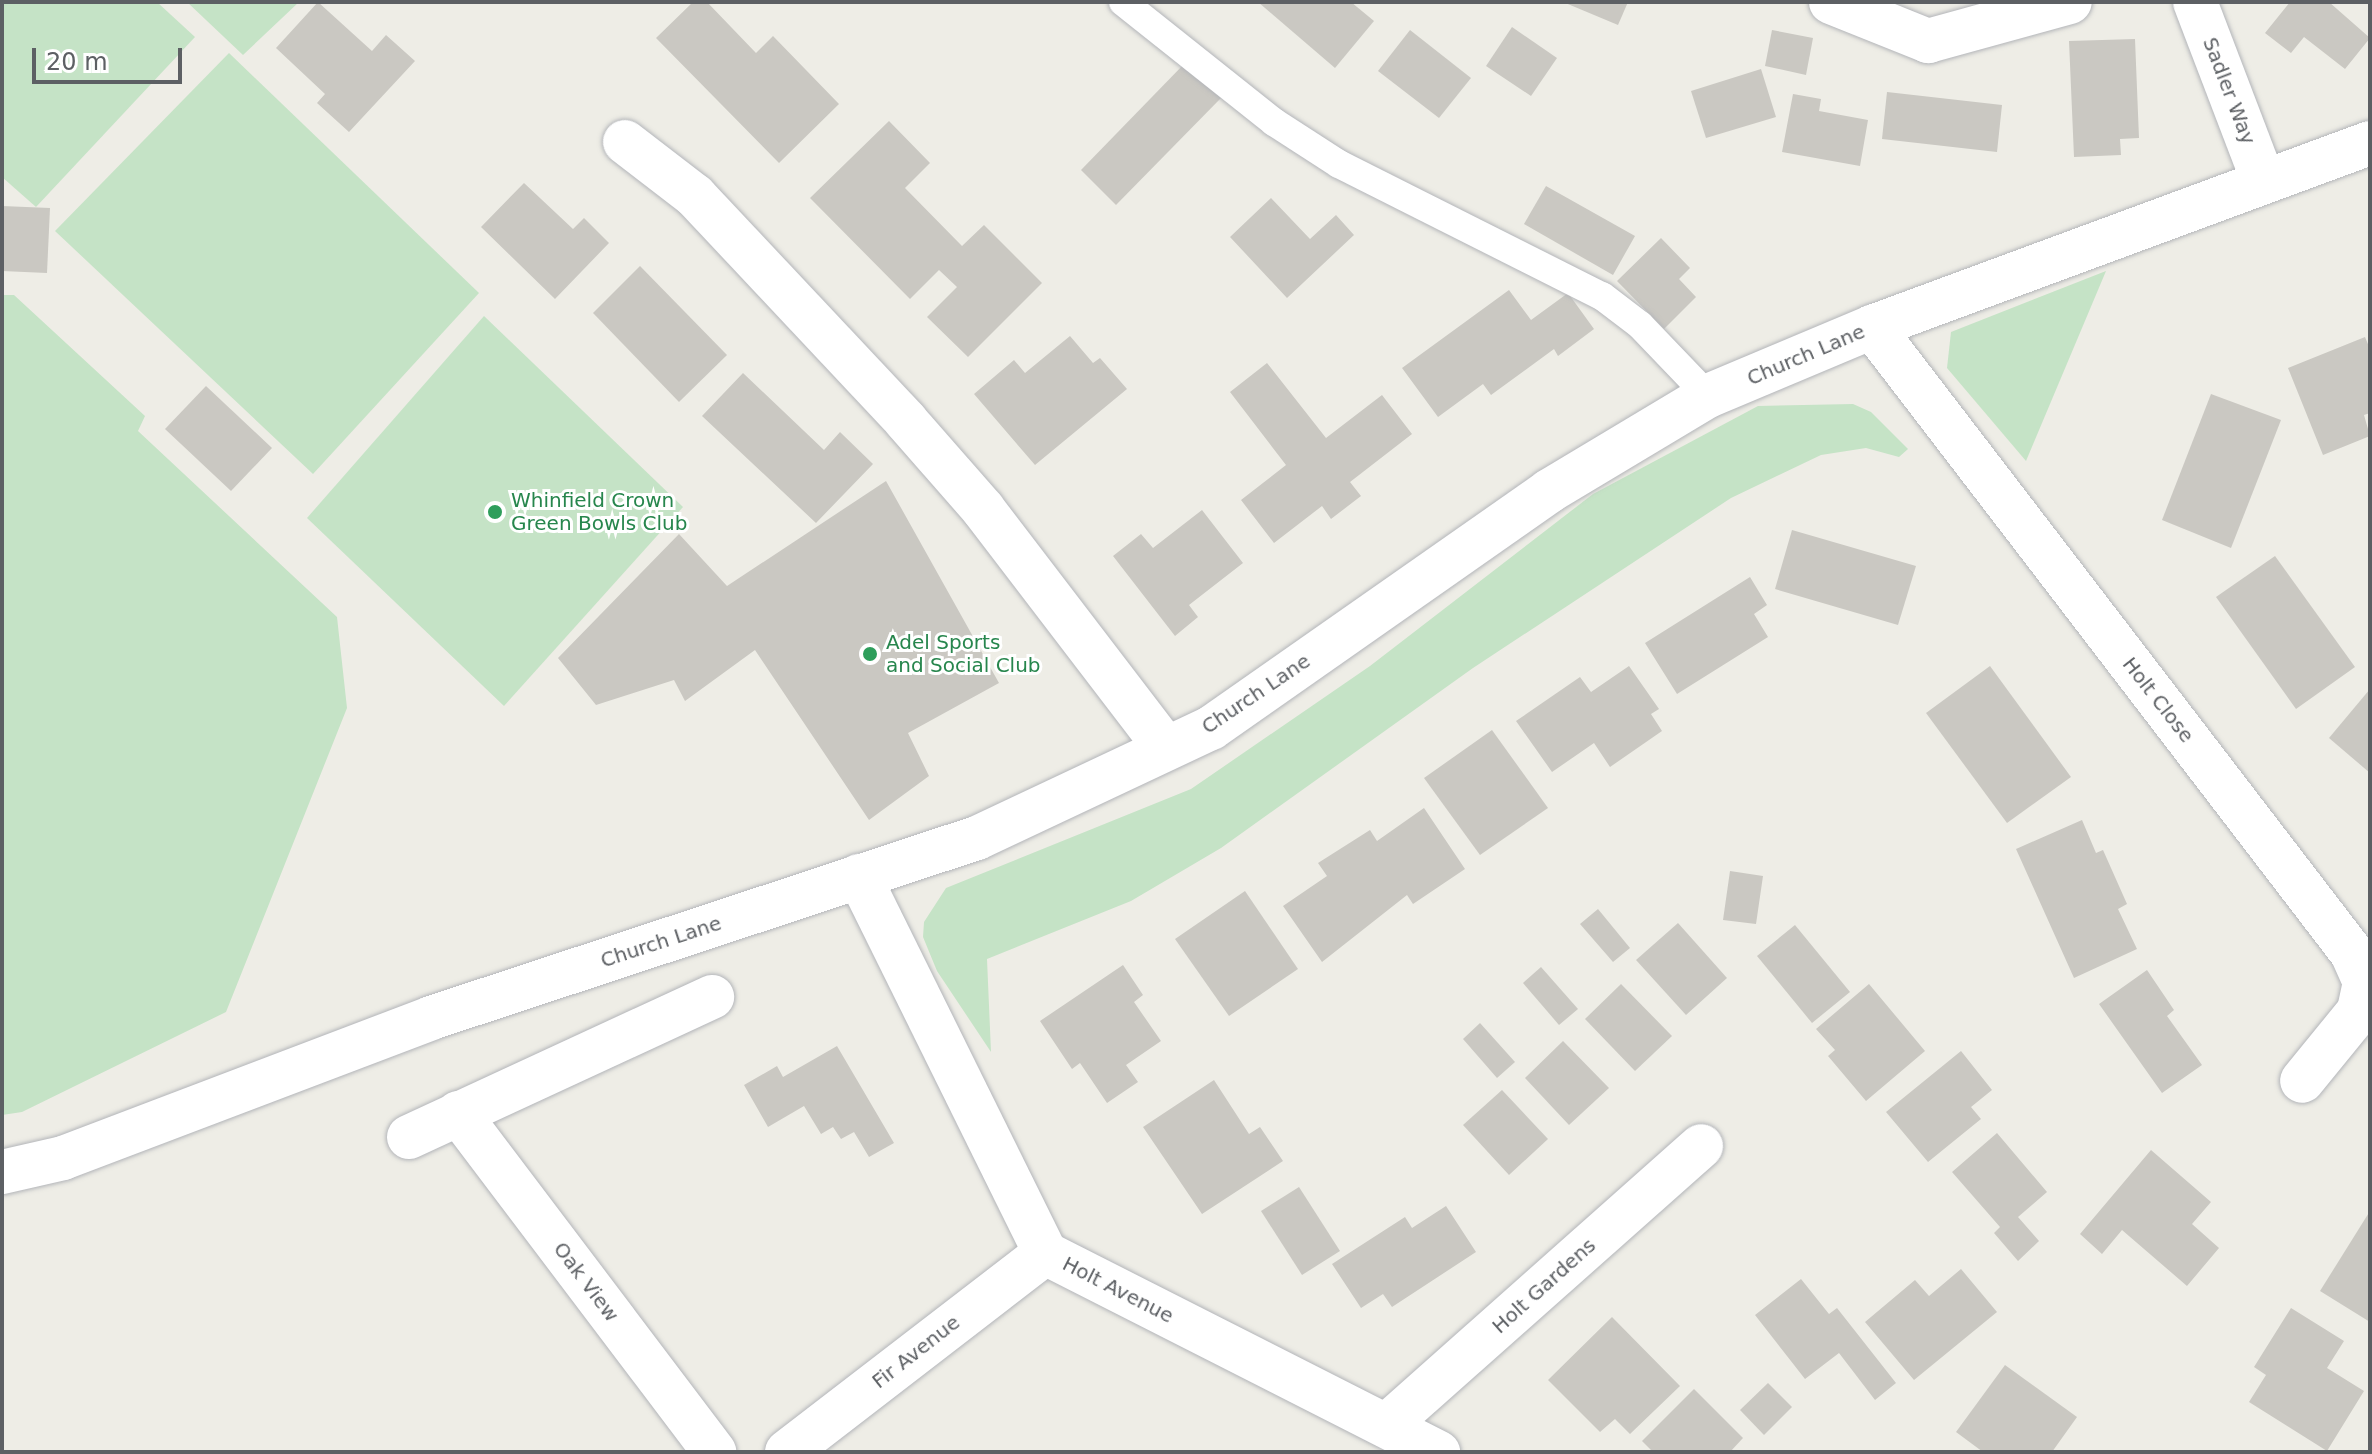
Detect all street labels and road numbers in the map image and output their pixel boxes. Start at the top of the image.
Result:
street label: Sadler Way [2198,34,2260,148]
street label: Church Lane [1744,319,1868,391]
street label: Church Lane [1197,649,1315,739]
street label: Holt Close [2117,653,2199,747]
street label: Church Lane [598,911,724,973]
street label: Holt Gardens [1487,1233,1601,1339]
street label: Oak View [548,1237,624,1327]
street label: Holt Avenue [1058,1252,1178,1328]
street label: Fir Avenue [867,1310,965,1394]

